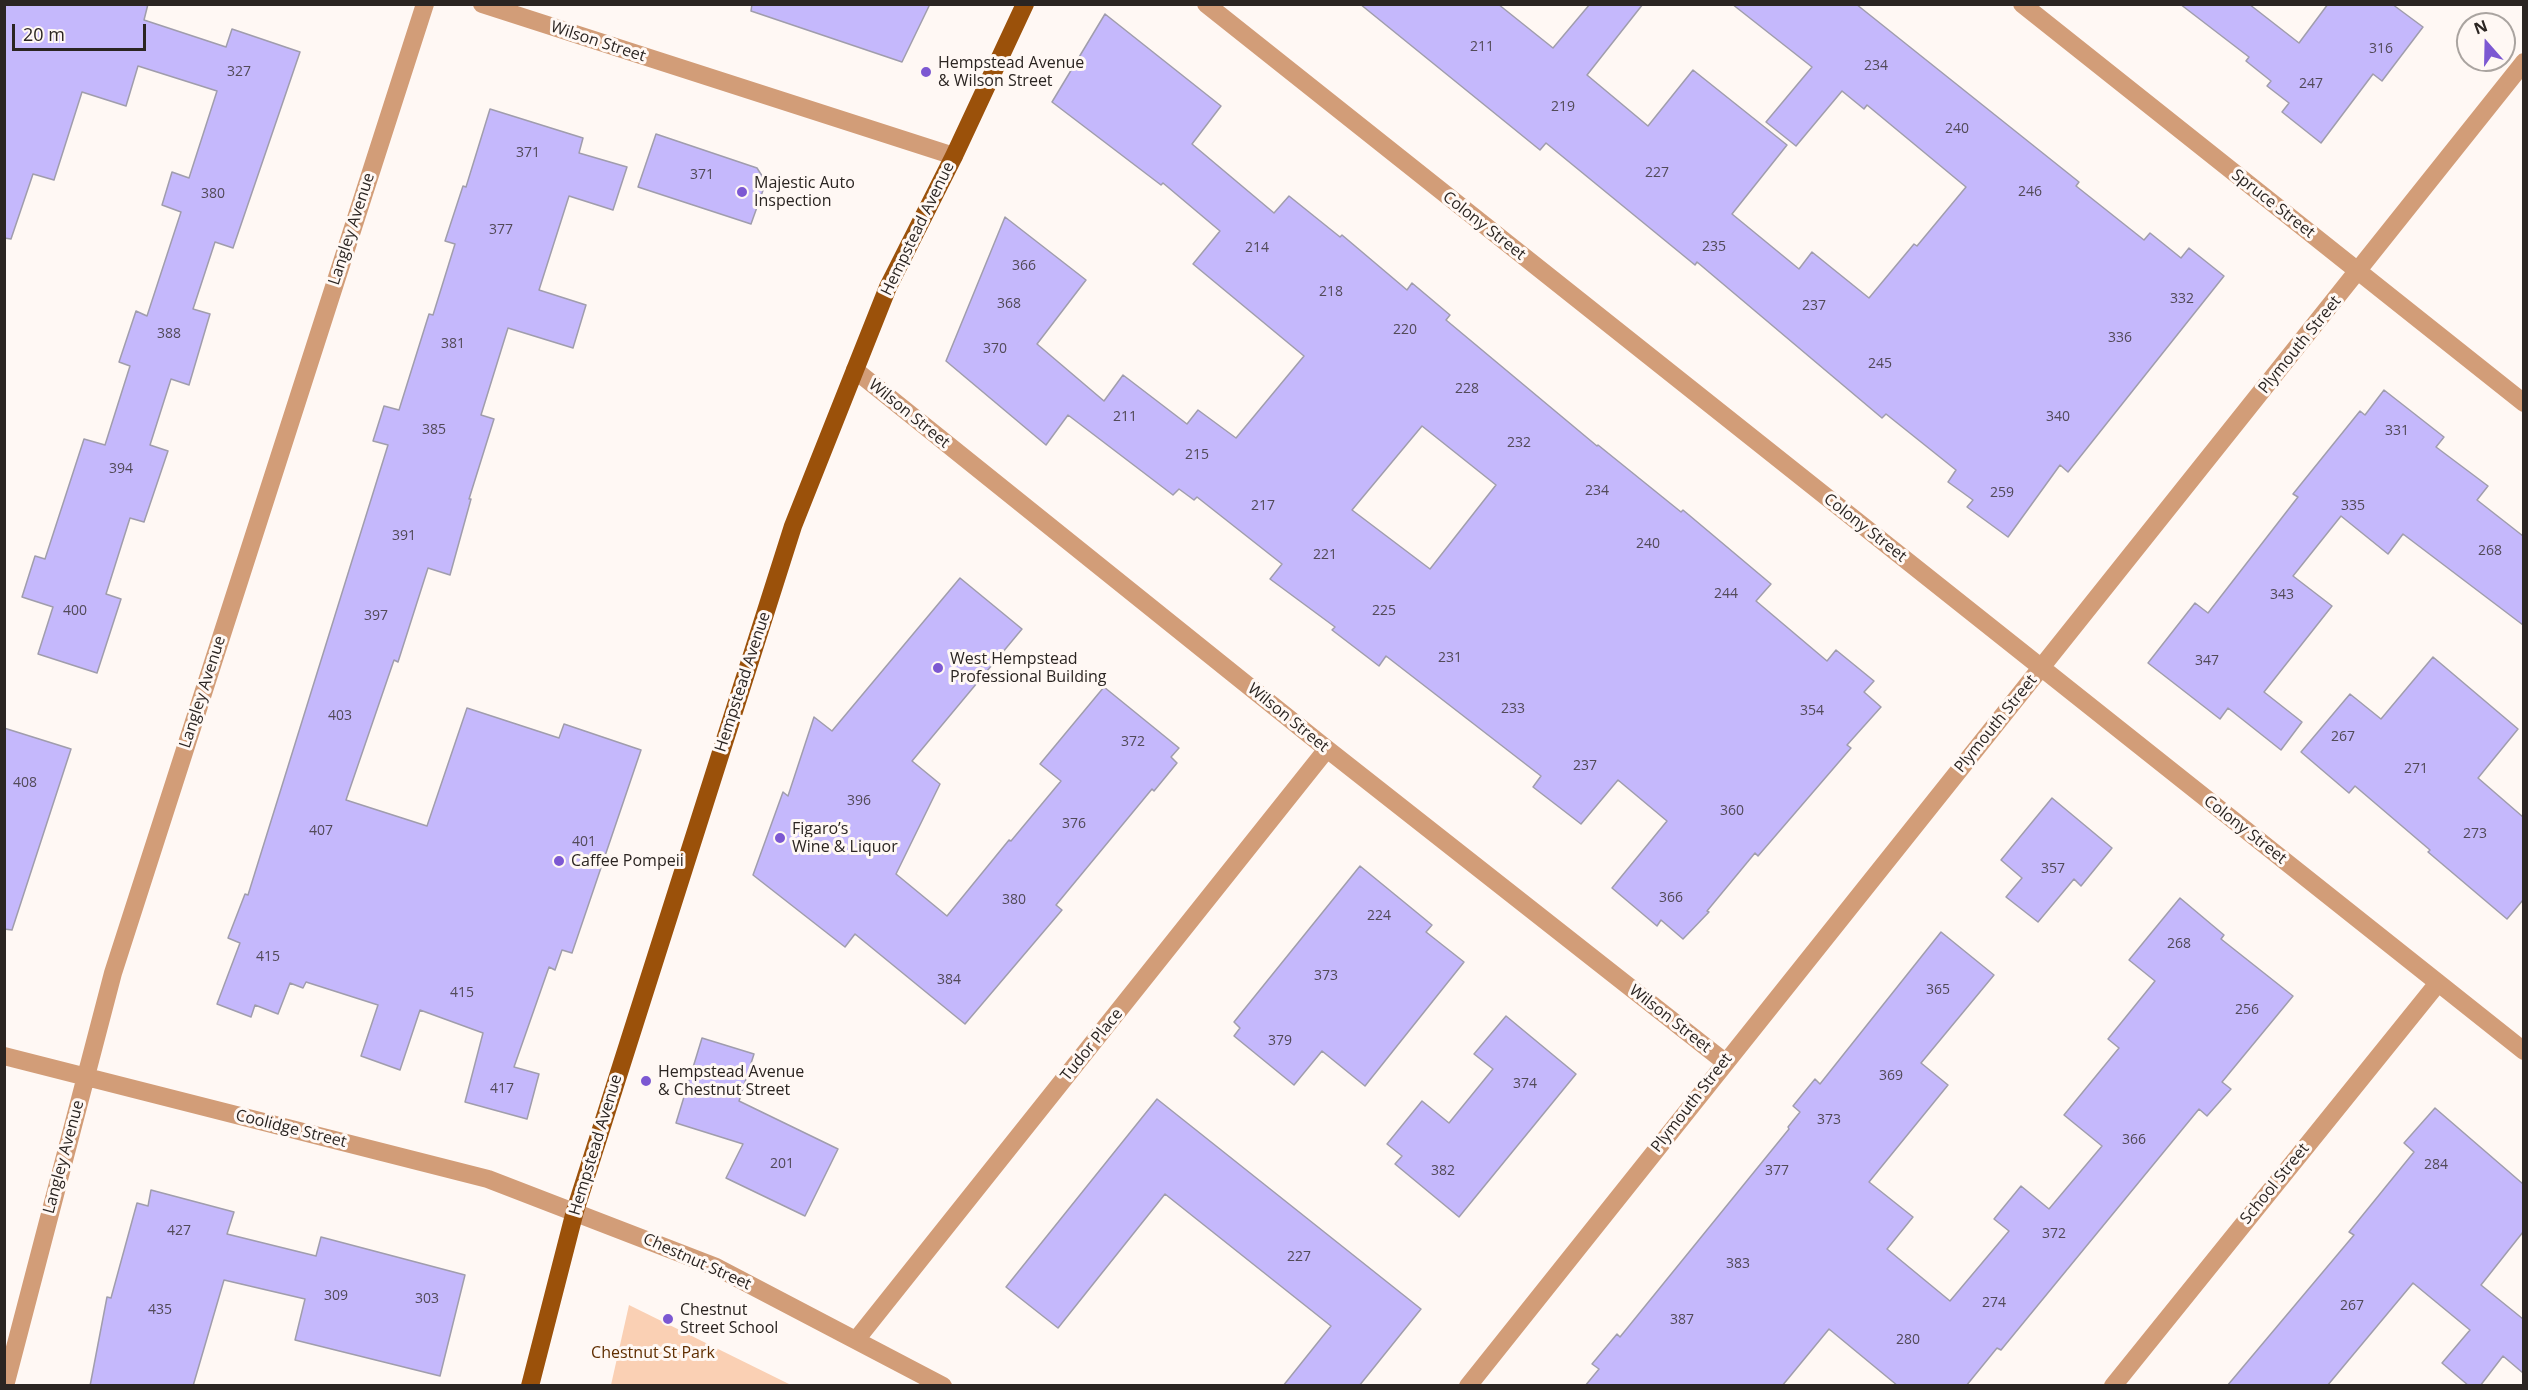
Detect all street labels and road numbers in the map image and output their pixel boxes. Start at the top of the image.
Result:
street label: Wilson Street [548,18,648,66]
street label: Hempstead Avenue [877,159,959,299]
street label: Spruce Street [2228,166,2318,242]
street label: Langley Avenue [325,171,379,287]
street label: Colony Street [1439,188,1529,264]
street label: Plymouth Street [2255,292,2345,398]
street label: Wilson Street [865,375,953,453]
street label: Colony Street [1820,490,1910,566]
street label: Hempstead Avenue [711,609,775,755]
street label: Langley Avenue [176,634,230,750]
street label: Plymouth Street [1951,671,2041,777]
street label: Wilson Street [1244,679,1332,757]
street label: Colony Street [2200,792,2290,868]
street label: Wilson Street [1625,981,1715,1057]
street label: Tudor Place [1057,1005,1127,1085]
street label: Plymouth Street [1647,1050,1737,1156]
street label: Hempstead Avenue [565,1072,627,1218]
street label: Langley Avenue [40,1098,88,1216]
street label: Coolidge Street [234,1106,348,1152]
street label: School Street [2237,1140,2313,1228]
street label: Chestnut Street [640,1230,754,1294]

